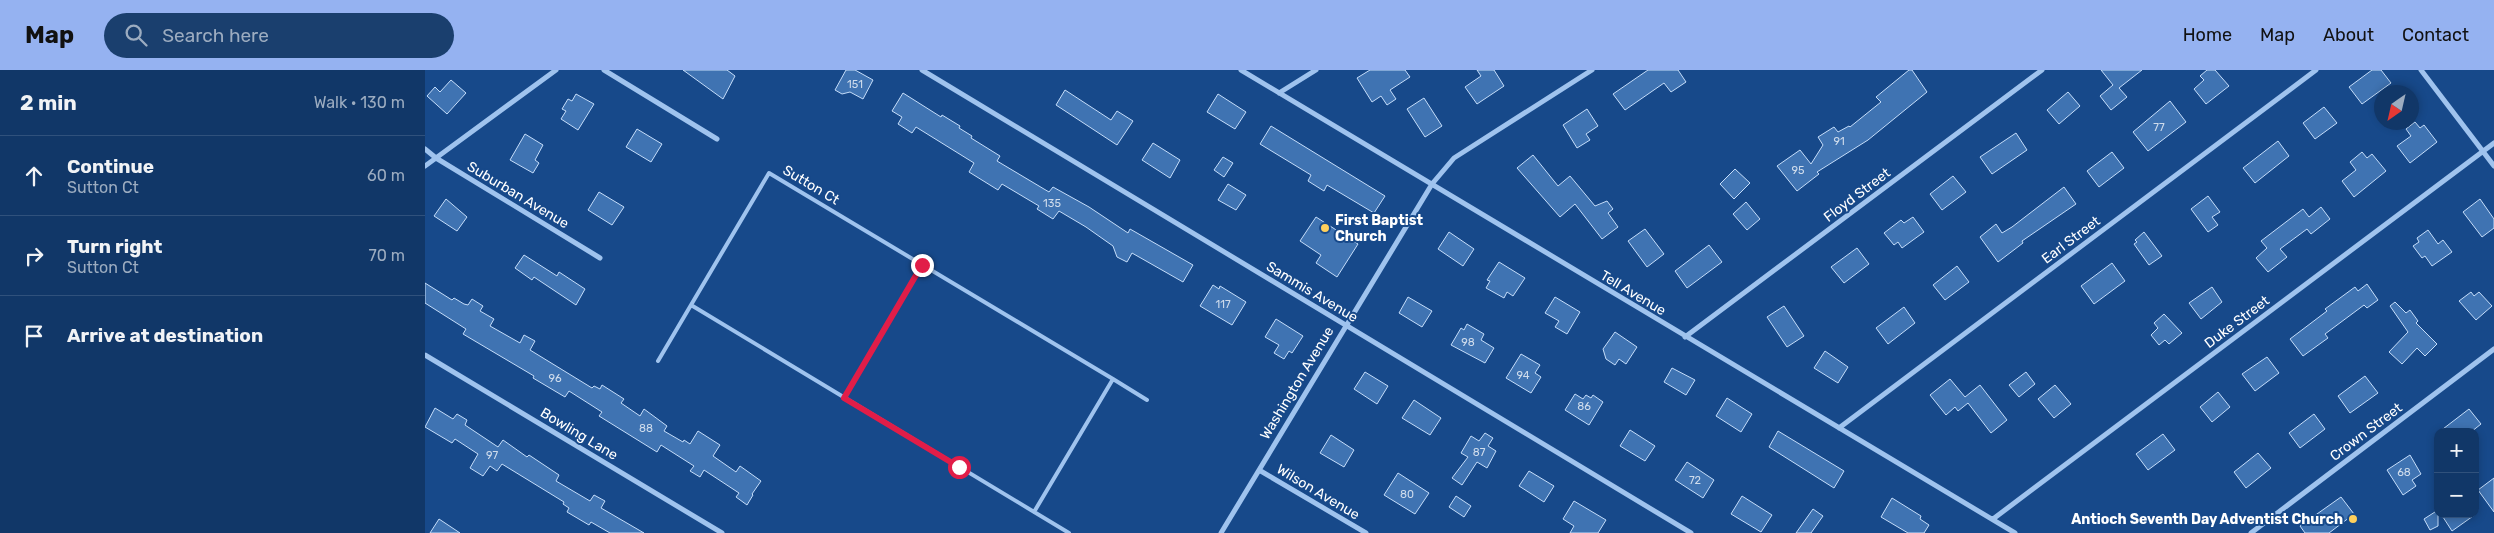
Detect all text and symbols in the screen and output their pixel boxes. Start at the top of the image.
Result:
search box [104,13,454,58]
text: Map [25,21,74,49]
icon: search [122,21,150,49]
text: Search here [162,24,269,47]
text: Home [2183,24,2232,46]
text: Map [2260,24,2295,46]
text: About [2323,24,2374,46]
text: Contact [2402,24,2469,46]
house number: 151 [847,78,863,91]
north arrow [2374,85,2419,130]
text: 2 min [20,90,77,115]
text: Walk · 130 m [314,93,405,112]
house number: 77 [2153,121,2165,134]
house number: 91 [1833,135,1845,148]
text: Continue [67,155,154,178]
street label: Suburban Avenue [464,158,572,232]
icon: ahead [20,162,48,190]
street label: Sutton Ct [780,162,843,209]
house number: 95 [1791,164,1805,177]
street label: Floyd Street [1820,164,1894,226]
text: 60 m [367,166,405,185]
text: Sutton Ct [67,178,139,197]
house number: 135 [1043,197,1061,210]
place label: First Baptist Church [1335,212,1423,245]
street label: Earl Street [2038,212,2104,268]
marker: First Baptist Church [1319,222,1331,234]
text: Turn right [67,235,162,258]
icon: right [20,242,48,270]
text: 70 m [368,246,405,265]
route end [911,254,934,277]
text: Sutton Ct [67,258,139,277]
street label: Sammis Avenue [1263,258,1361,326]
street label: Tell Avenue [1597,267,1669,319]
street label: Duke Street [2201,292,2273,352]
house number: 117 [1215,298,1231,311]
icon: arrive [20,322,48,350]
street label: Washington Avenue [1257,323,1337,443]
text: Arrive at destination [67,324,263,347]
house number: 98 [1461,336,1475,349]
house number: 94 [1516,369,1530,382]
house number: 96 [548,372,562,385]
street label: Crown Street [2327,399,2406,465]
house number: 86 [1577,400,1591,413]
street label: Bowling Lane [537,404,621,464]
house number: 88 [639,422,653,435]
map controls [2434,428,2479,518]
button: + [2434,428,2479,473]
house number: 87 [1473,446,1486,459]
house number: 97 [486,449,498,462]
route start [948,456,971,479]
street label: Wilson Avenue [1273,461,1363,524]
house number: 68 [2397,466,2411,479]
button: − [2434,473,2479,518]
house number: 72 [1689,474,1701,487]
house number: 80 [1400,488,1414,501]
place label: Antioch Seventh Day Adventist Church [2071,511,2343,528]
marker: Antioch Seventh Day Adventist Church [2347,513,2359,525]

